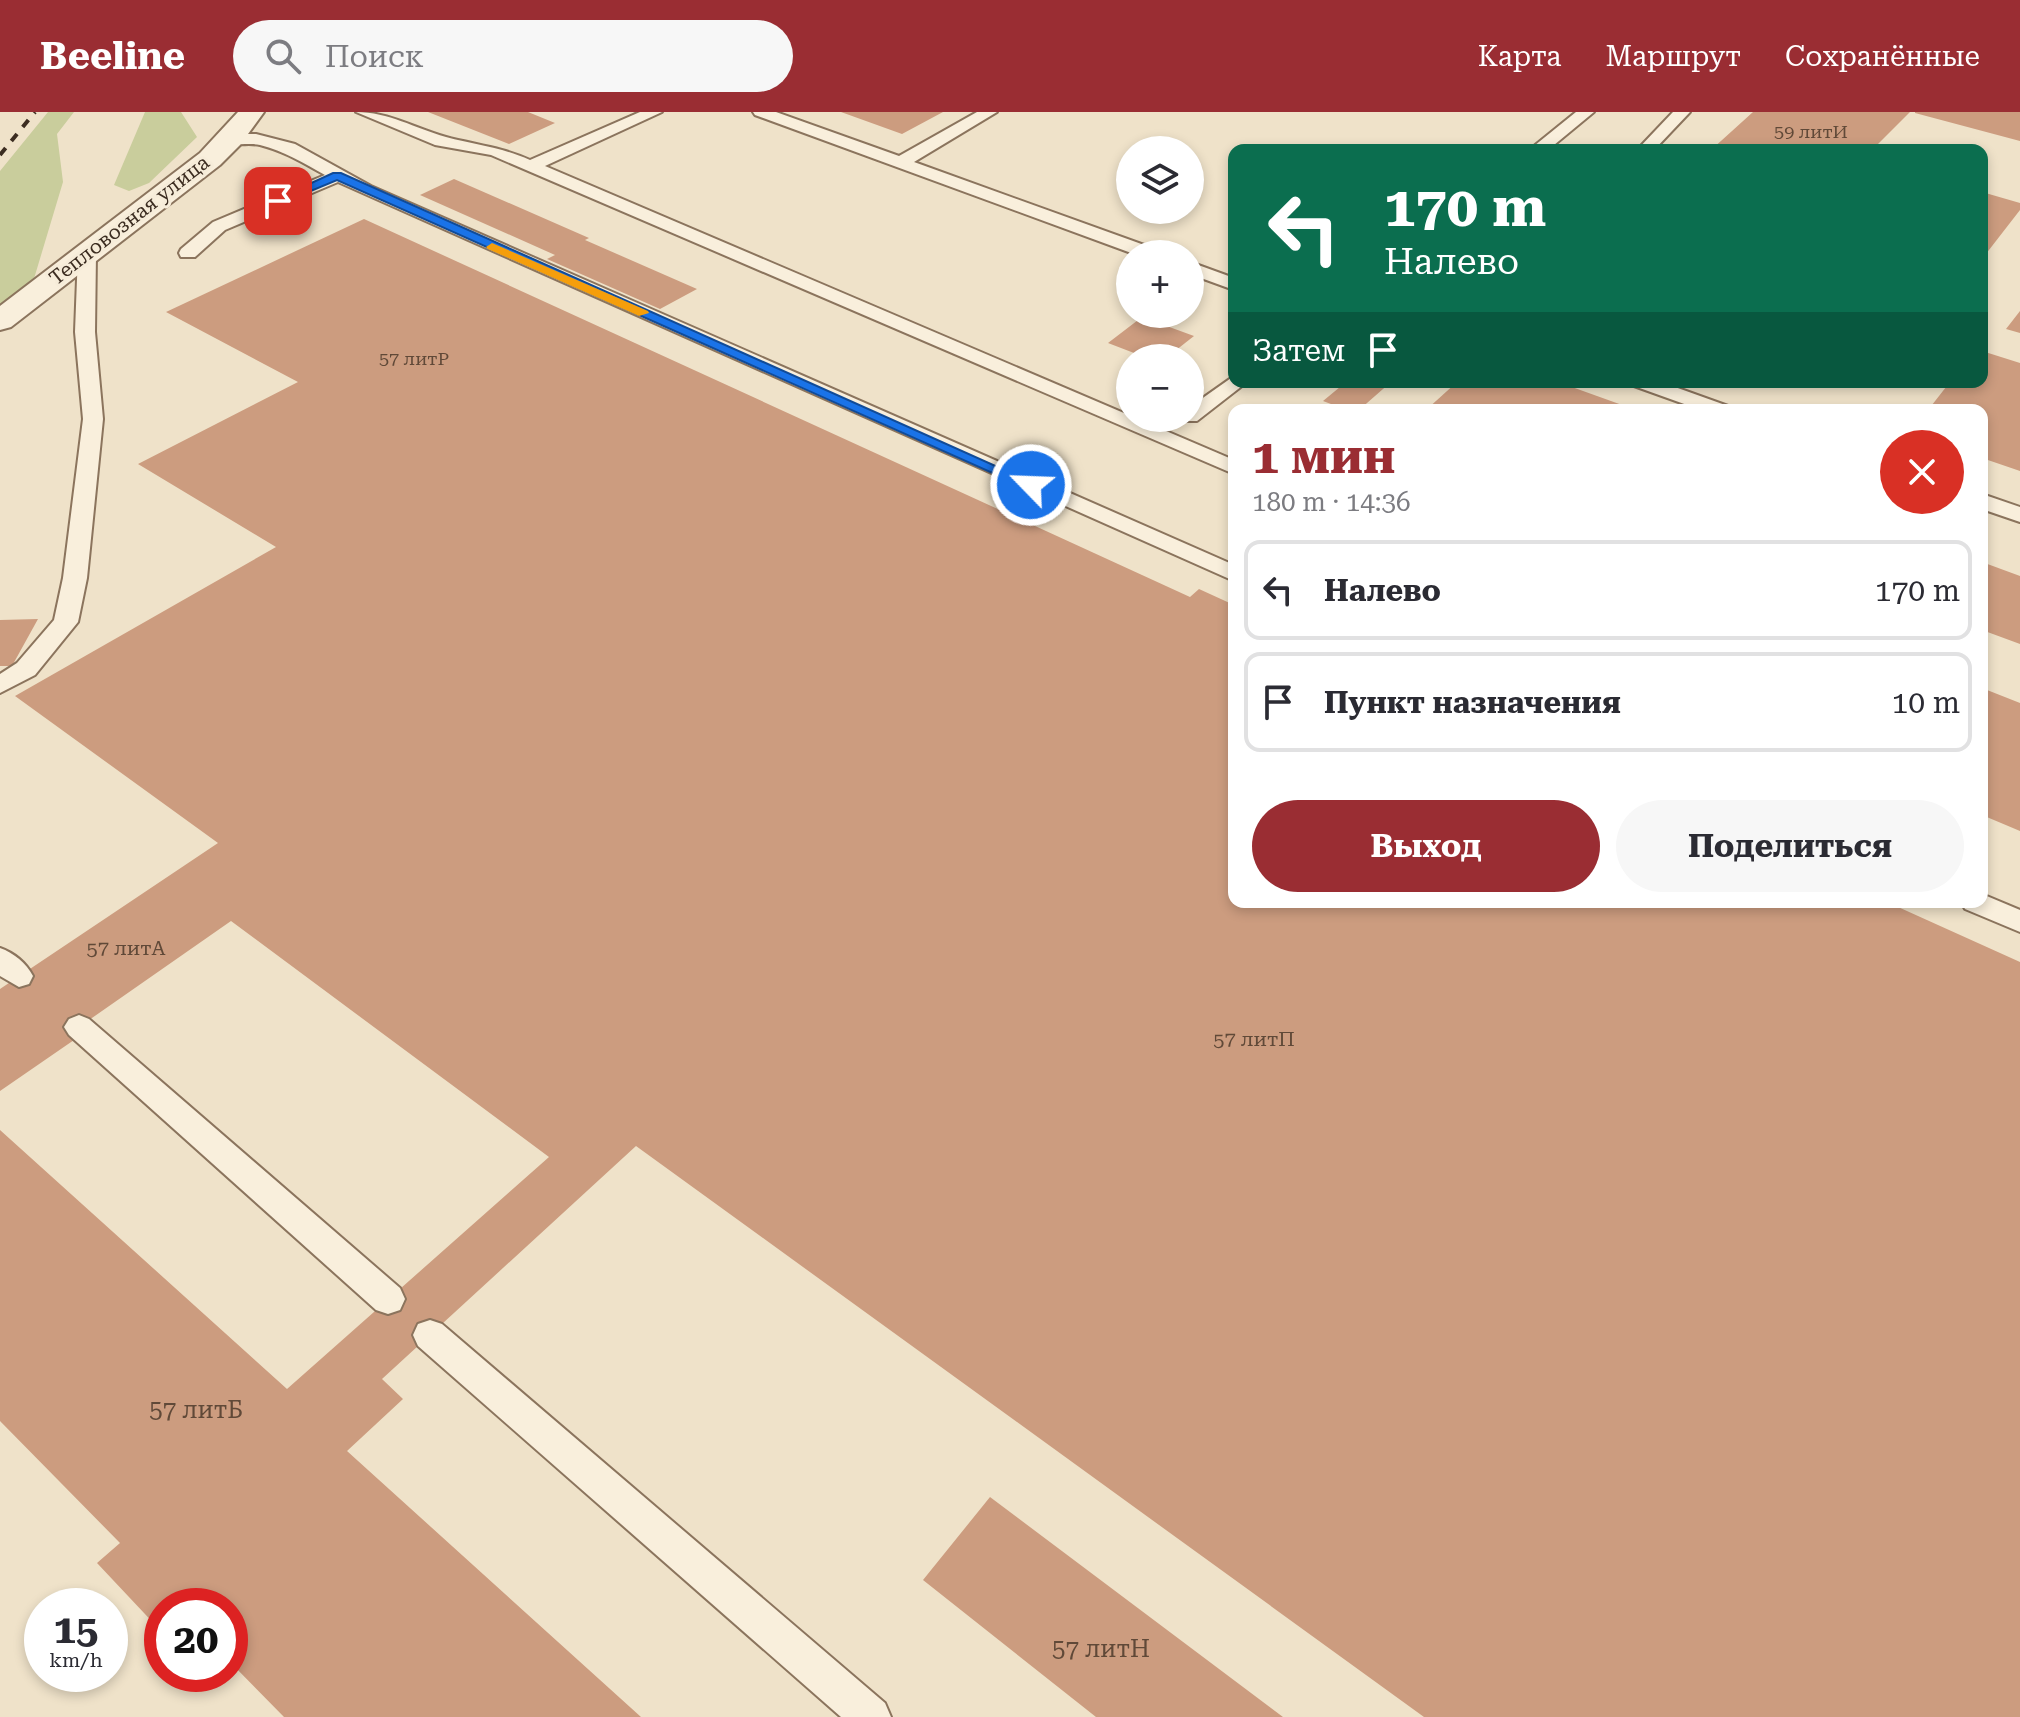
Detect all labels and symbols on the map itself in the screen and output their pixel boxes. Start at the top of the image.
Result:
house number: 59 литИ [1774,121,1848,142]
street label: Тепловозная улица [44,150,214,290]
pin [244,167,312,235]
house number: 57 литР [379,348,449,369]
position arrow [989,443,1073,527]
house number: 57 литА [86,936,166,960]
house number: 57 литП [1213,1027,1295,1051]
house number: 57 литБ [149,1396,243,1424]
speed limit sign: 20 [144,1588,248,1692]
house number: 57 литН [1052,1635,1150,1663]

